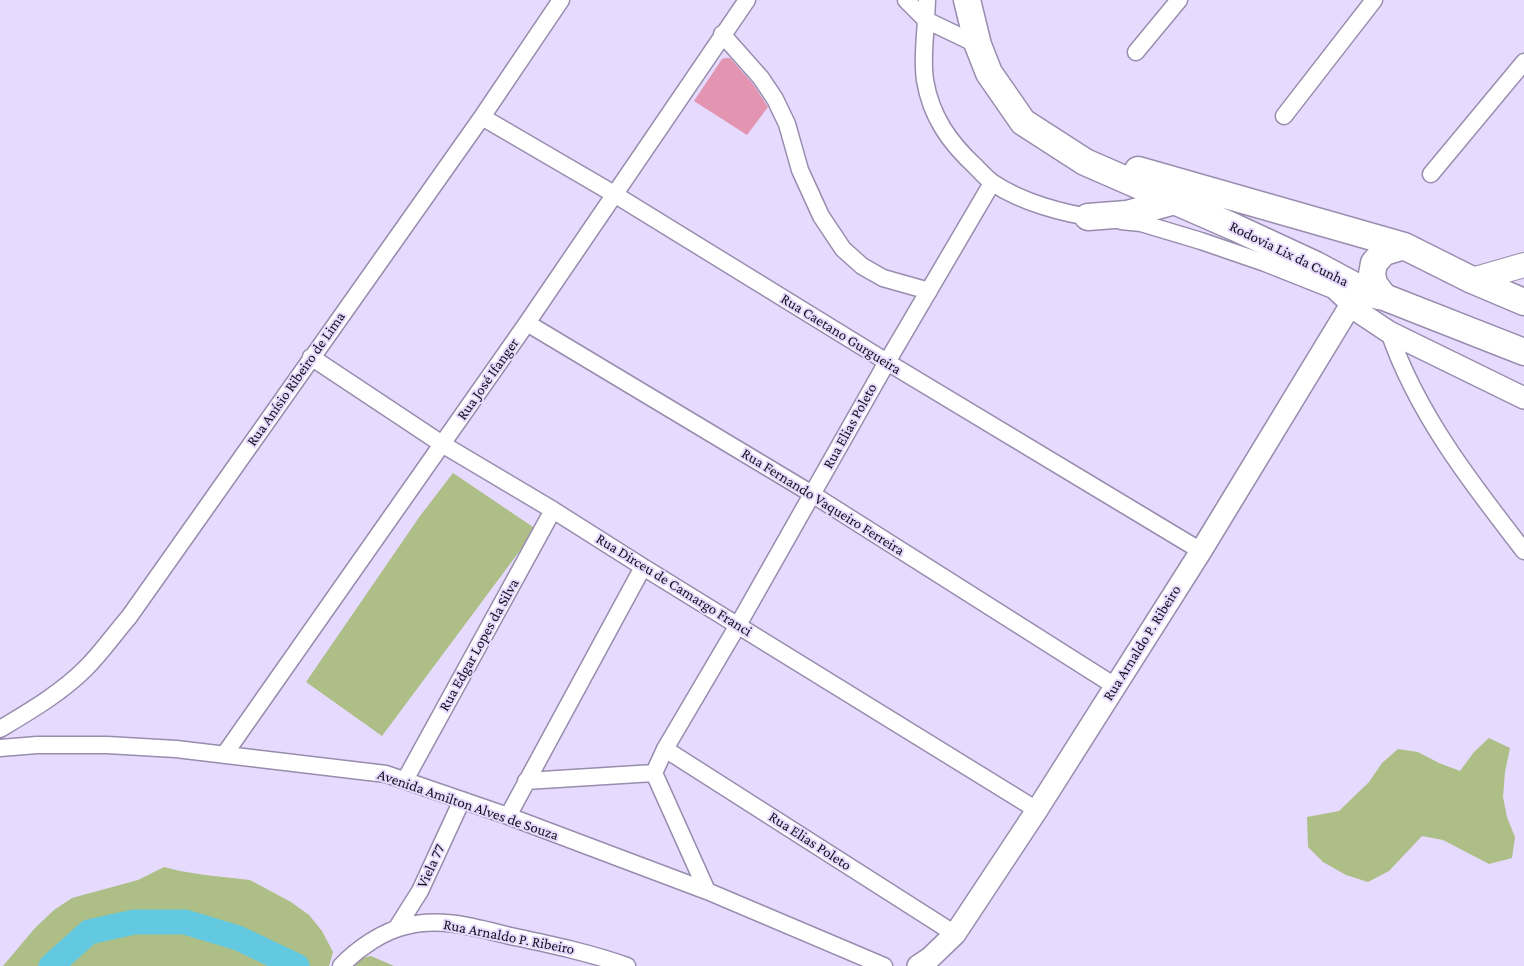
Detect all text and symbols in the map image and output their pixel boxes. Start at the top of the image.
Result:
street label: Rodovia Lix da Cunha [1227,217,1351,291]
street label: Rua Caetano Gurgueira [777,290,905,378]
street label: Rua Anísio Ribeiro de Lima [243,308,349,450]
street label: Rua José Ifanger [453,334,523,424]
street label: Rua Elias Poleto [819,380,881,472]
street label: Rua Fernando Vaqueiro Ferreira [738,444,908,560]
street label: Rua Dirceu de Camargo Franci [593,530,755,640]
street label: Rua Edgar Lopes da Silva [435,576,523,714]
street label: Rua Arnaldo P. Ribeiro [1099,582,1185,704]
street label: Avenida Amilton Alves de Souza [375,765,561,845]
street label: Rua Elias Poleto [765,808,855,874]
street label: Viela 77 [413,841,449,891]
street label: Rua Arnaldo P. Ribeiro [442,915,576,959]

